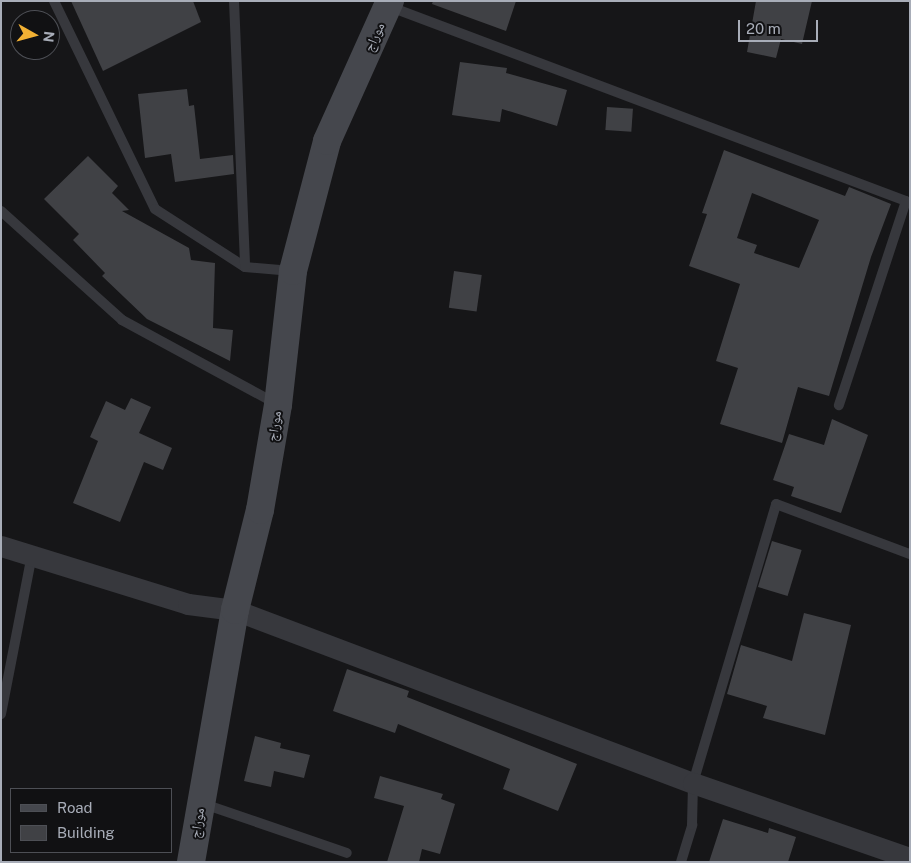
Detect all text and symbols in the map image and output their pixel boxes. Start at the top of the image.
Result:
north arrow [10,10,60,60]
scale bar [741,10,821,42]
street label: موراج [360,20,388,54]
text: 20 m [746,20,781,37]
text: N [40,30,58,43]
street label: موراج [263,410,285,442]
legend [10,788,172,853]
text: Road [57,799,93,816]
street label: موراج [186,807,208,839]
text: Building [57,824,115,841]

